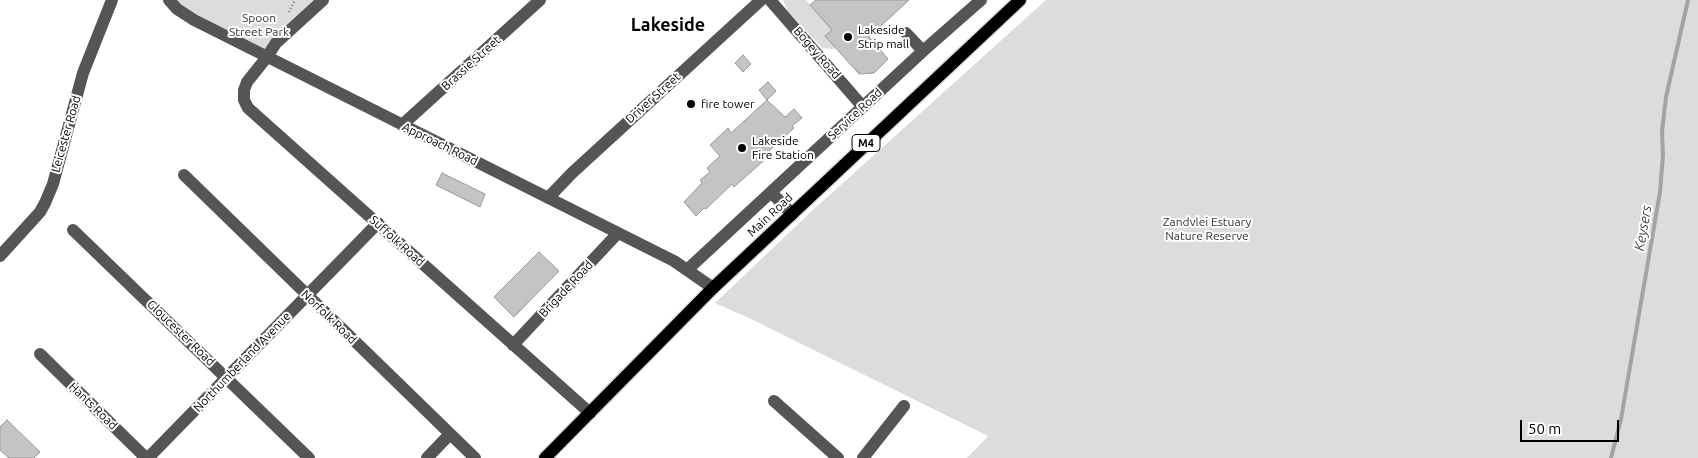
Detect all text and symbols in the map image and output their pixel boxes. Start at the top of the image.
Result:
park label: Spoon Street Park [229,11,289,39]
district label: Lakeside [631,14,705,36]
place label: Lakeside Strip mall [858,23,909,51]
street label: Bogey Road [790,24,844,82]
marker: Lakeside Strip mall [842,31,854,43]
street label: Brassie Street [438,33,504,93]
street label: Driver Street [622,70,684,126]
street label: Service Road [825,85,885,143]
street label: Leicester Road [48,94,84,174]
place label: fire tower [701,97,755,111]
marker: fire tower [685,98,697,110]
street label: Approach Road [400,119,480,169]
place label: Lakeside Fire Station [752,134,814,162]
road number: M4 [852,134,880,152]
marker: Lakeside Fire Station [736,142,748,154]
street label: Main Road [744,190,796,240]
water label: Keysers [1631,204,1655,252]
street label: Suffolk Road [367,213,427,269]
park label: Zandvlei Estuary Nature Reserve [1163,215,1251,243]
street label: Brigade Road [536,258,596,320]
street label: Norfolk Road [298,287,360,347]
street label: Gloucester Road [144,297,218,369]
street label: Northumberland Avenue [190,309,294,415]
street label: Hants Road [66,379,120,433]
scale bar [1523,410,1622,442]
text: 50 m [1528,420,1561,437]

